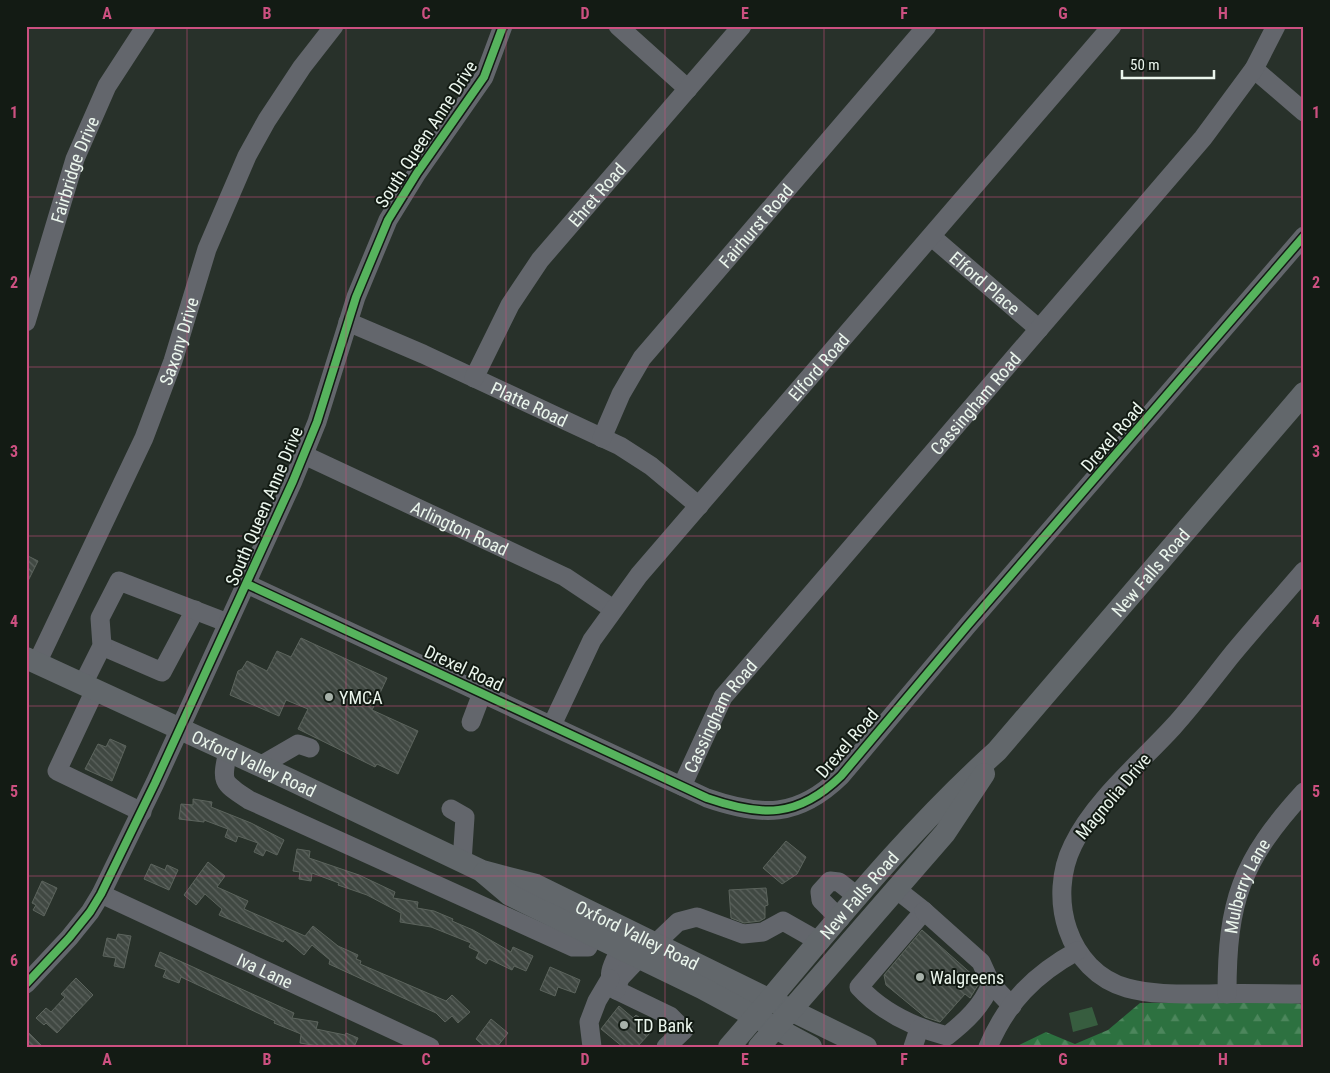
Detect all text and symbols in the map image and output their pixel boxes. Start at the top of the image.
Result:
text: A [102,4,112,23]
text: B [263,4,272,23]
text: C [421,4,431,23]
text: D [580,4,590,23]
text: E [741,4,749,23]
text: F [900,4,908,23]
text: G [1058,4,1068,23]
text: H [1218,4,1228,23]
scale bar [1122,48,1215,80]
text: 50 m [1130,56,1160,74]
street label: South Queen Anne Drive [371,57,481,211]
text: 1 [10,103,18,122]
text: 1 [1312,103,1320,122]
street label: Fairbridge Drive [46,113,103,225]
street label: Ehret Road [563,158,630,231]
street label: Fairhurst Road [714,180,797,272]
street label: Elford Place [946,247,1024,319]
text: 2 [10,273,18,292]
text: 2 [1312,273,1320,292]
street label: Saxony Drive [154,295,202,388]
street label: Elford Road [784,329,853,405]
street label: Cassingham Road [925,348,1025,459]
street label: Platte Road [488,377,571,431]
street label: Drexel Road [1076,398,1148,476]
street label: South Queen Anne Drive [221,423,307,589]
text: 3 [10,442,18,461]
text: 3 [1312,442,1320,461]
street label: Arlington Road [408,496,512,560]
street label: New Falls Road [1107,524,1194,621]
text: 4 [10,612,18,631]
text: 4 [1312,612,1320,631]
street label: Drexel Road [421,641,507,695]
street label: Cassingham Road [679,655,761,776]
place label: YMCA [339,687,383,708]
marker: YMCA [323,691,335,703]
street label: Drexel Road [811,704,883,782]
street label: Oxford Valley Road [188,725,320,801]
street label: Magnolia Drive [1071,749,1155,843]
text: 5 [10,782,18,801]
text: 5 [1312,782,1320,801]
street label: Mulberry Lane [1220,834,1274,935]
street label: New Falls Road [815,847,903,943]
street label: Oxford Valley Road [572,896,702,974]
street label: Iva Lane [234,948,296,992]
text: 6 [10,951,18,970]
text: 6 [1312,951,1320,970]
place label: Walgreens [930,967,1004,988]
marker: Walgreens [914,971,926,983]
place label: TD Bank [634,1015,693,1036]
marker: TD Bank [618,1019,630,1031]
text: A [102,1050,112,1069]
text: B [263,1050,272,1069]
text: C [421,1050,431,1069]
text: D [580,1050,590,1069]
text: E [741,1050,749,1069]
text: F [900,1050,908,1069]
text: G [1058,1050,1068,1069]
text: H [1218,1050,1228,1069]

